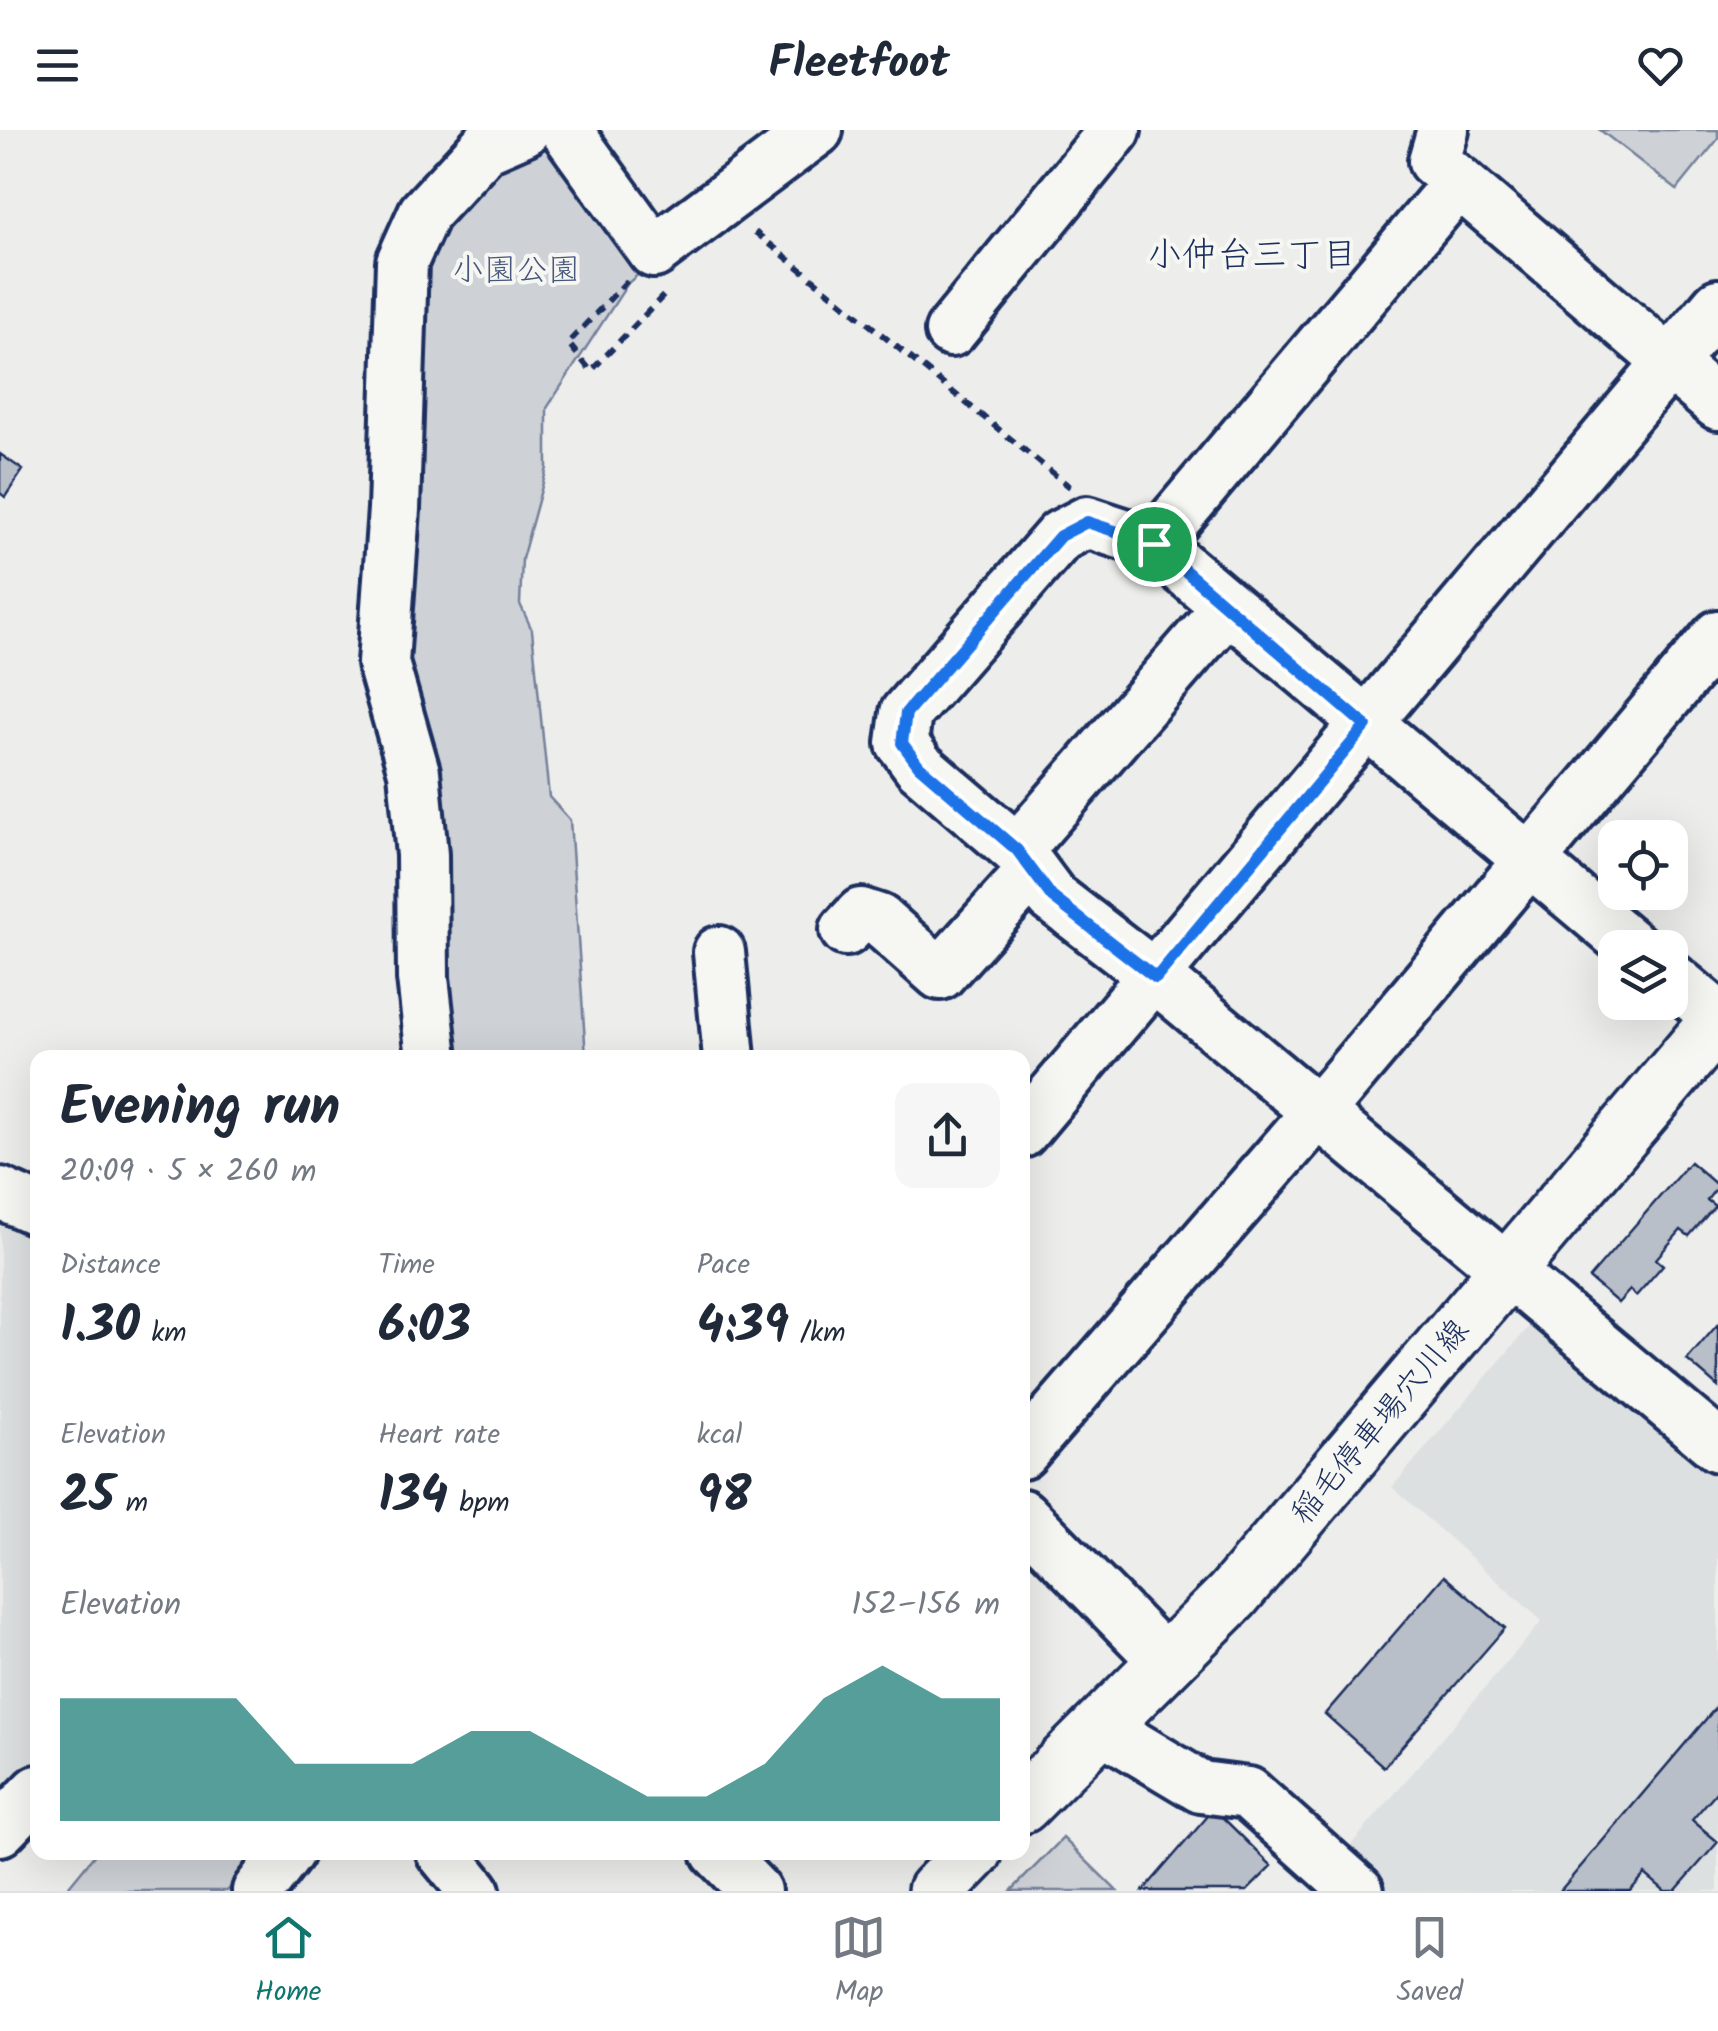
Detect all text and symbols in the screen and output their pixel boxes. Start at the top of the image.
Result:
text: Fleetfoot [768,29,950,101]
icon: menu [30,38,85,93]
icon: heart [1633,38,1688,93]
district label: 小仲台三丁目 [1147,229,1357,285]
park label: 小園公園 [452,246,580,297]
pin [1112,502,1197,587]
icon: arrive [1127,517,1182,572]
map controls [1598,820,1688,1020]
button: locate [1598,820,1688,910]
button: layers [1598,930,1688,1020]
text: Evening run [60,1066,340,1153]
button: share [895,1083,1000,1188]
text: 20:09 · 5 × 260 m [60,1147,316,1198]
text: Distance [60,1243,161,1288]
text: Time [378,1243,435,1288]
text: Pace [697,1243,750,1288]
text: 1.30 [60,1288,140,1368]
text: 6:03 [378,1288,471,1368]
text: 4:39 [697,1288,789,1368]
street label: 稲毛停車場穴川線 [1279,1308,1483,1537]
text: km [140,1311,187,1356]
text: /km [789,1311,845,1356]
text: Elevation [60,1413,166,1458]
text: Heart rate [378,1413,500,1458]
text: kcal [697,1413,742,1458]
text: 25 [60,1458,114,1538]
text: 134 [378,1458,448,1538]
text: 98 [697,1458,751,1538]
text: m [114,1481,148,1526]
text: bpm [448,1481,510,1526]
text: Elevation [60,1580,181,1631]
text: 152–156 m [851,1580,1000,1631]
tab: Home [255,1910,321,2015]
tab: Map [831,1910,886,2015]
tab: Saved [1397,1910,1463,2015]

